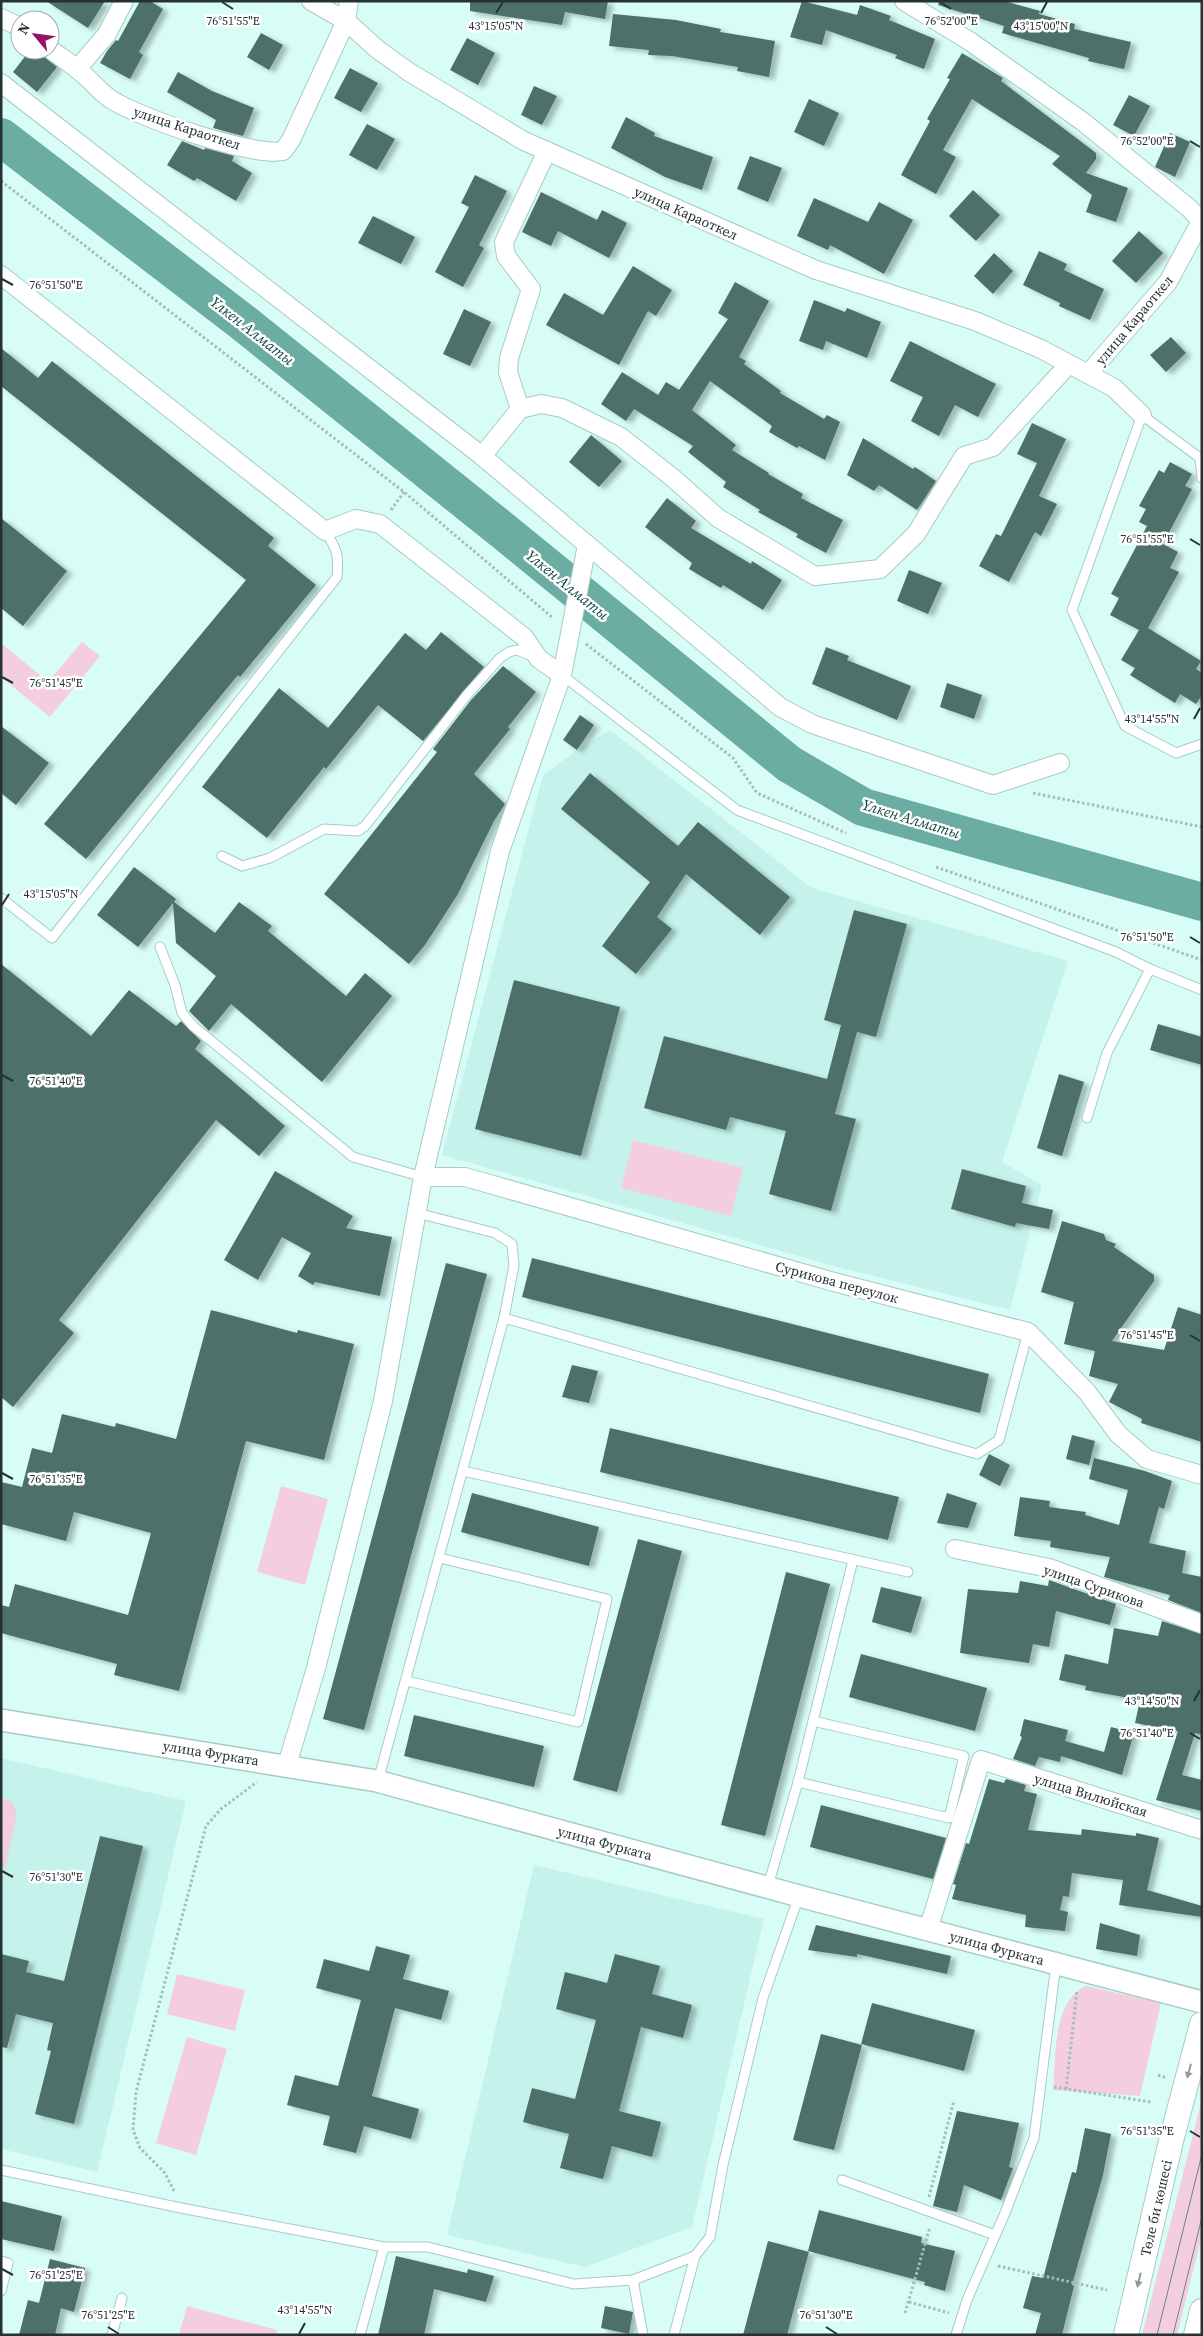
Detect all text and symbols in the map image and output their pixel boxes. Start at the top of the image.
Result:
north arrow [10,10,60,60]
text: 76°51'55"E [206,13,260,29]
text: 76°52'00"E [924,13,978,29]
text: 43°15'05"N [468,18,524,34]
text: 43°15'00"N [1013,18,1069,34]
text: N [12,19,35,38]
street label: улица Караоткел [131,101,243,155]
text: 76°52'00"E [1120,133,1174,149]
street label: улица Караоткел [631,181,741,245]
street label: улица Караоткел [1091,271,1177,369]
text: 76°51'50"E [29,277,83,293]
water label: Үлкен Алматы [206,291,299,370]
text: 76°51'55"E [1120,531,1174,547]
water label: Үлкен Алматы [521,545,614,625]
text: 76°51'45"E [29,675,83,691]
text: 43°14'55"N [1124,711,1180,727]
water label: Үлкен Алматы [860,794,963,843]
text: 43°15'05"N [23,886,79,902]
text: 76°51'50"E [1120,929,1174,945]
text: 76°51'40"E [29,1073,83,1089]
street label: Сурикова переулок [773,1256,901,1308]
text: 76°51'45"E [1120,1327,1174,1343]
text: 76°51'35"E [29,1471,83,1487]
street label: улица Сурикова [1041,1559,1148,1613]
text: 43°14'50"N [1124,1693,1180,1709]
text: 76°51'40"E [1120,1725,1174,1741]
street label: улица Фурката [162,1736,261,1771]
street label: улица Вилюйская [1032,1768,1150,1822]
street label: улица Фурката [556,1821,655,1865]
text: 76°51'30"E [29,1869,83,1885]
street label: улица Фурката [948,1926,1047,1970]
one-way arrow [1185,2064,1193,2079]
text: 76°51'35"E [1120,2123,1174,2139]
street label: Төле би көшесі [1135,2158,1177,2258]
text: 76°51'25"E [29,2267,83,2283]
one-way arrow [1135,2273,1143,2288]
text: 43°14'55"N [277,2302,333,2318]
text: 76°51'25"E [81,2307,135,2323]
text: 76°51'30"E [799,2307,853,2323]

